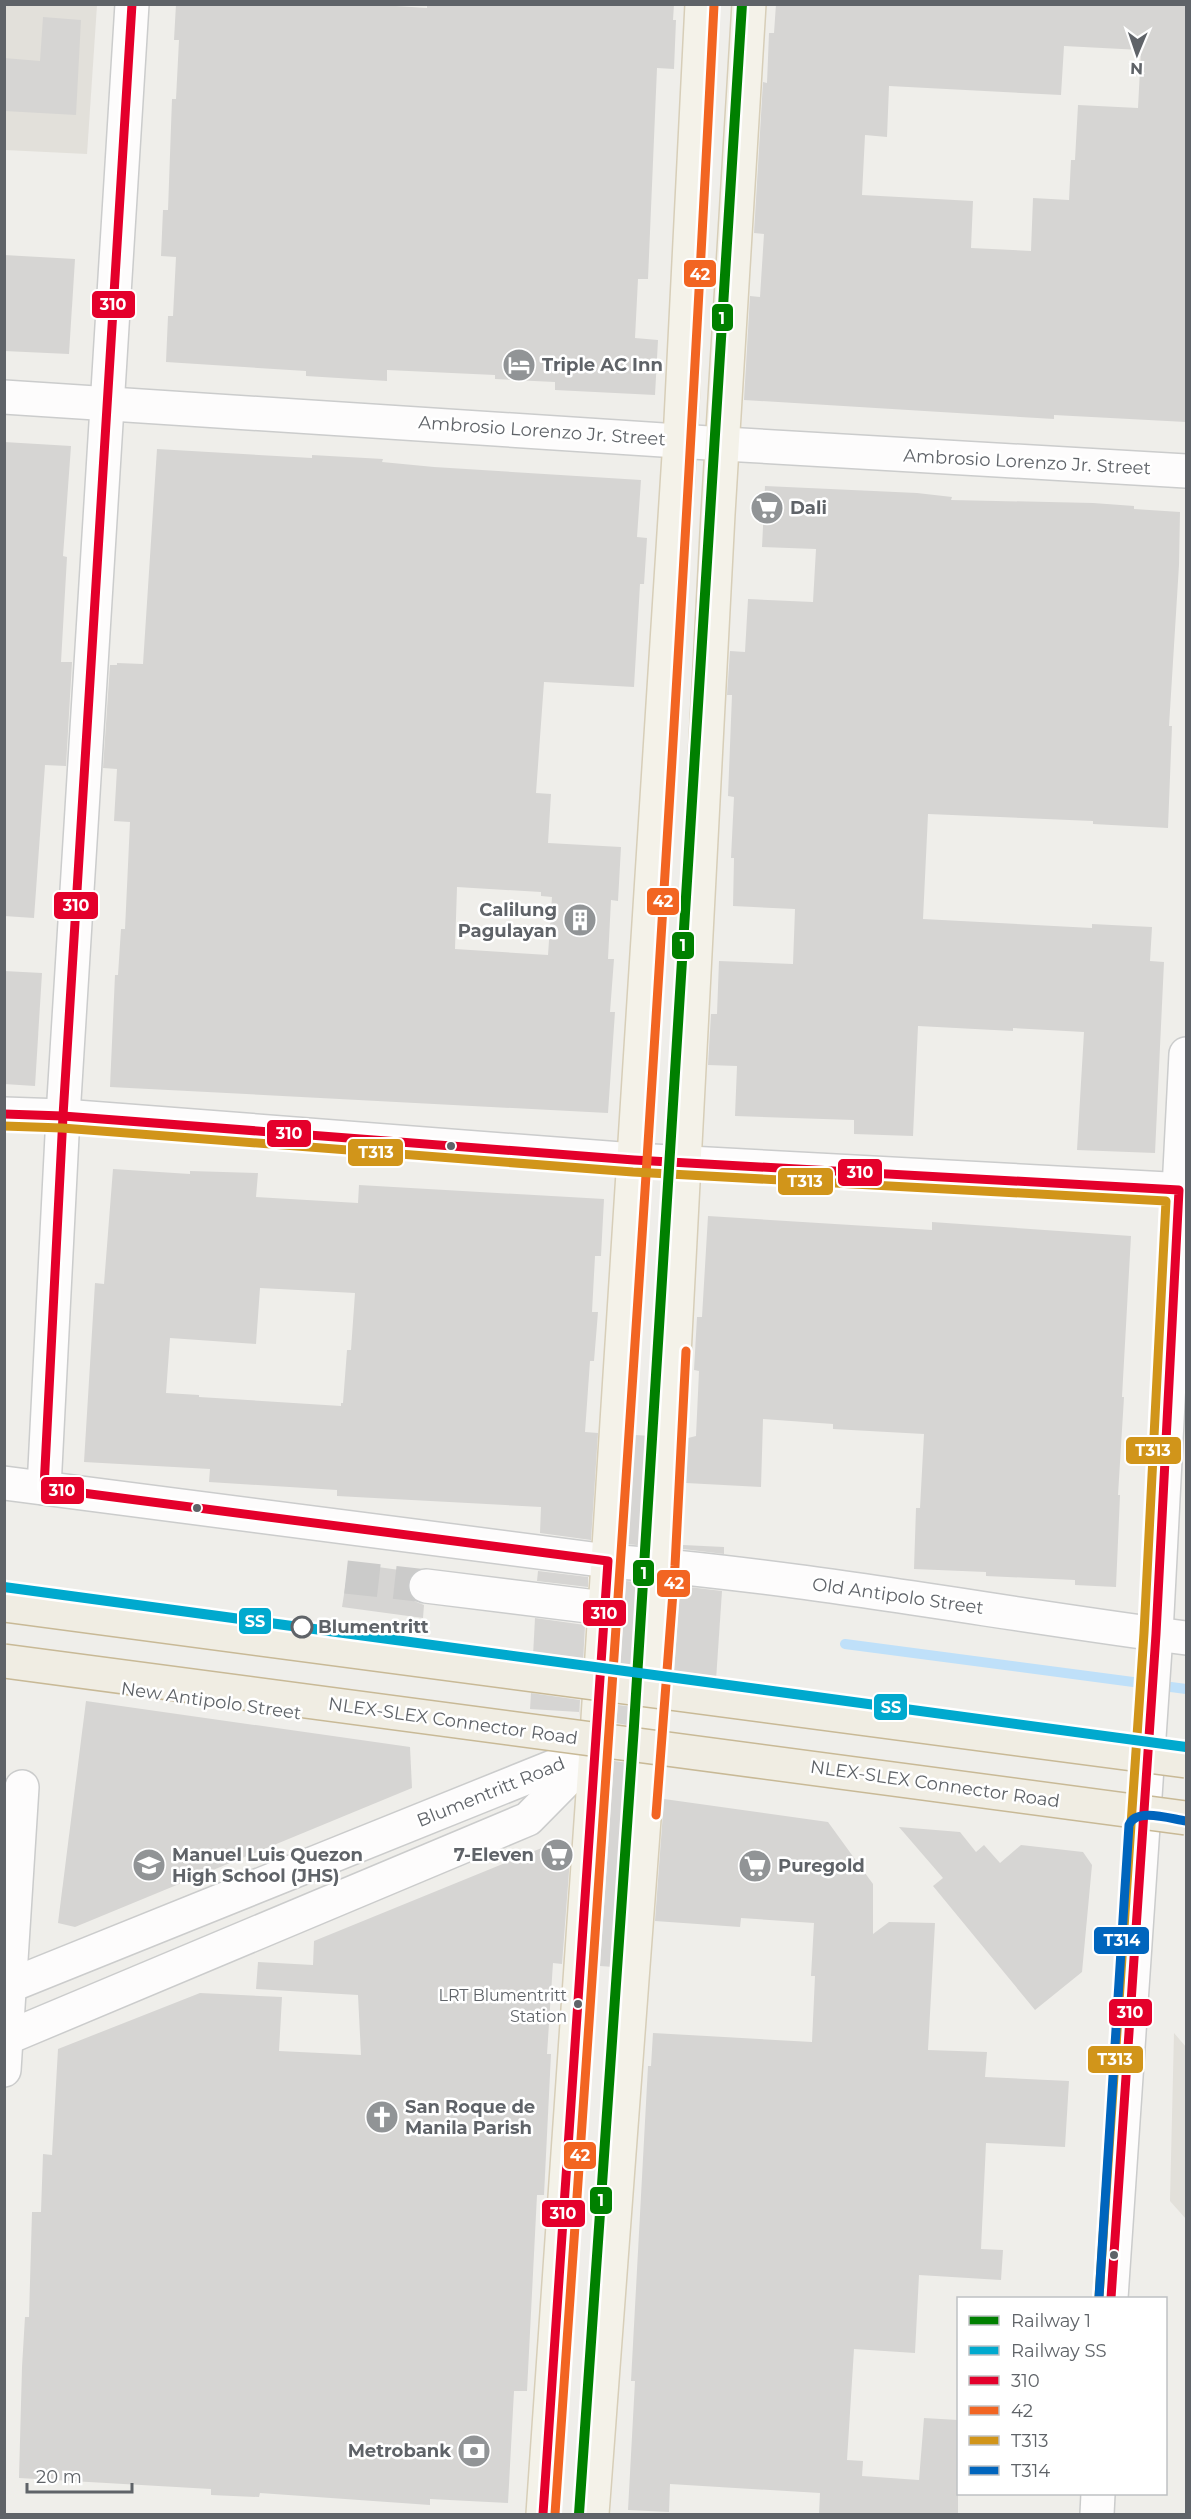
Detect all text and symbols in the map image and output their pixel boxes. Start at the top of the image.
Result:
north arrow [1107,24,1167,84]
text: N [1130,59,1143,78]
line badge: 42 [683,259,717,288]
text: 42 [690,265,710,284]
line badge: 310 [91,290,136,319]
text: 310 [99,295,126,314]
line badge: 1 [711,303,734,332]
text: 1 [719,309,725,328]
hotel icon: Triple AC Inn [501,347,537,383]
place label: Triple AC Inn [542,354,663,376]
street label: Ambrosio Lorenzo Jr. Street [418,411,666,451]
street label: Ambrosio Lorenzo Jr. Street [903,445,1151,479]
supermarket icon: Dali [749,490,785,526]
place label: Dali [790,497,827,519]
line badge: 42 [646,887,680,916]
line badge: 310 [53,891,99,920]
text: 42 [653,892,673,911]
text: 310 [62,896,89,915]
place label: Calilung Pagulayan [458,899,557,942]
building icon: Calilung Pagulayan [562,902,598,938]
line badge: 1 [671,931,695,960]
text: 1 [680,936,686,955]
line badge: 310 [266,1119,312,1148]
text: 310 [275,1124,302,1143]
line badge: T313 [347,1138,404,1167]
unlabelled marker [445,1140,457,1152]
text: T313 [358,1143,394,1162]
line badge: 310 [837,1158,883,1187]
text: 310 [846,1163,873,1182]
line badge: T313 [777,1167,834,1196]
text: T313 [787,1172,823,1191]
line badge: T313 [1125,1436,1182,1465]
text: T313 [1135,1441,1171,1460]
line badge: 310 [40,1476,85,1505]
text: 310 [48,1481,75,1500]
unlabelled marker [191,1502,203,1514]
line badge: 1 [632,1559,655,1587]
text: 1 [641,1564,647,1583]
line badge: 42 [656,1569,691,1598]
street label: Old Antipolo Street [811,1573,985,1619]
text: 42 [664,1574,684,1593]
line badge: 310 [582,1599,627,1627]
text: 310 [590,1604,617,1623]
line badge: SS [238,1607,272,1635]
text: SS [245,1612,265,1631]
marker: Blumentritt [291,1616,313,1638]
place label: Blumentritt [318,1616,429,1638]
street label: New Antipolo Street [119,1677,303,1725]
street label: NLEX-SLEX Connector Road [327,1693,579,1749]
line badge: SS [873,1693,908,1721]
text: SS [881,1698,901,1717]
street label: Blumentritt Road [414,1752,568,1832]
street label: NLEX-SLEX Connector Road [809,1756,1061,1812]
supermarket icon: 7-Eleven [539,1837,575,1873]
place label: Manuel Luis Quezon High School (JHS) [172,1844,363,1887]
place label: 7-Eleven [454,1844,534,1866]
school or university icon: Manuel Luis Quezon High School (JHS) [131,1847,167,1883]
supermarket icon: Puregold [737,1848,773,1884]
place label: Puregold [778,1855,865,1877]
line badge: T314 [1093,1926,1150,1955]
text: T314 [1104,1931,1140,1950]
place label: LRT Blumentritt Station [438,1986,567,2026]
marker: LRT Blumentritt Station [572,1998,584,2010]
line badge: 310 [1108,1998,1153,2027]
text: 310 [1116,2003,1143,2022]
line badge: T313 [1087,2045,1144,2074]
text: T313 [1097,2050,1133,2069]
place label: San Roque de Manila Parish [405,2096,535,2139]
church icon: San Roque de Manila Parish [364,2099,400,2135]
line badge: 42 [563,2141,597,2170]
text: 42 [570,2146,590,2165]
line badge: 1 [589,2186,613,2215]
text: 1 [598,2191,604,2210]
line badge: 310 [541,2199,586,2228]
text: 310 [549,2204,576,2223]
unlabelled marker [1108,2249,1120,2261]
legend [957,2297,1167,2495]
text: Railway 1 [1011,2310,1091,2332]
text: Railway SS [1011,2340,1107,2362]
text: 310 [1011,2370,1040,2392]
text: 42 [1011,2400,1033,2422]
text: T313 [1011,2430,1048,2452]
bank icon: Metrobank [456,2433,492,2469]
place label: Metrobank [348,2440,451,2462]
scale bar [27,2456,132,2494]
text: T314 [1011,2460,1050,2482]
text: 20 m [36,2466,82,2488]

